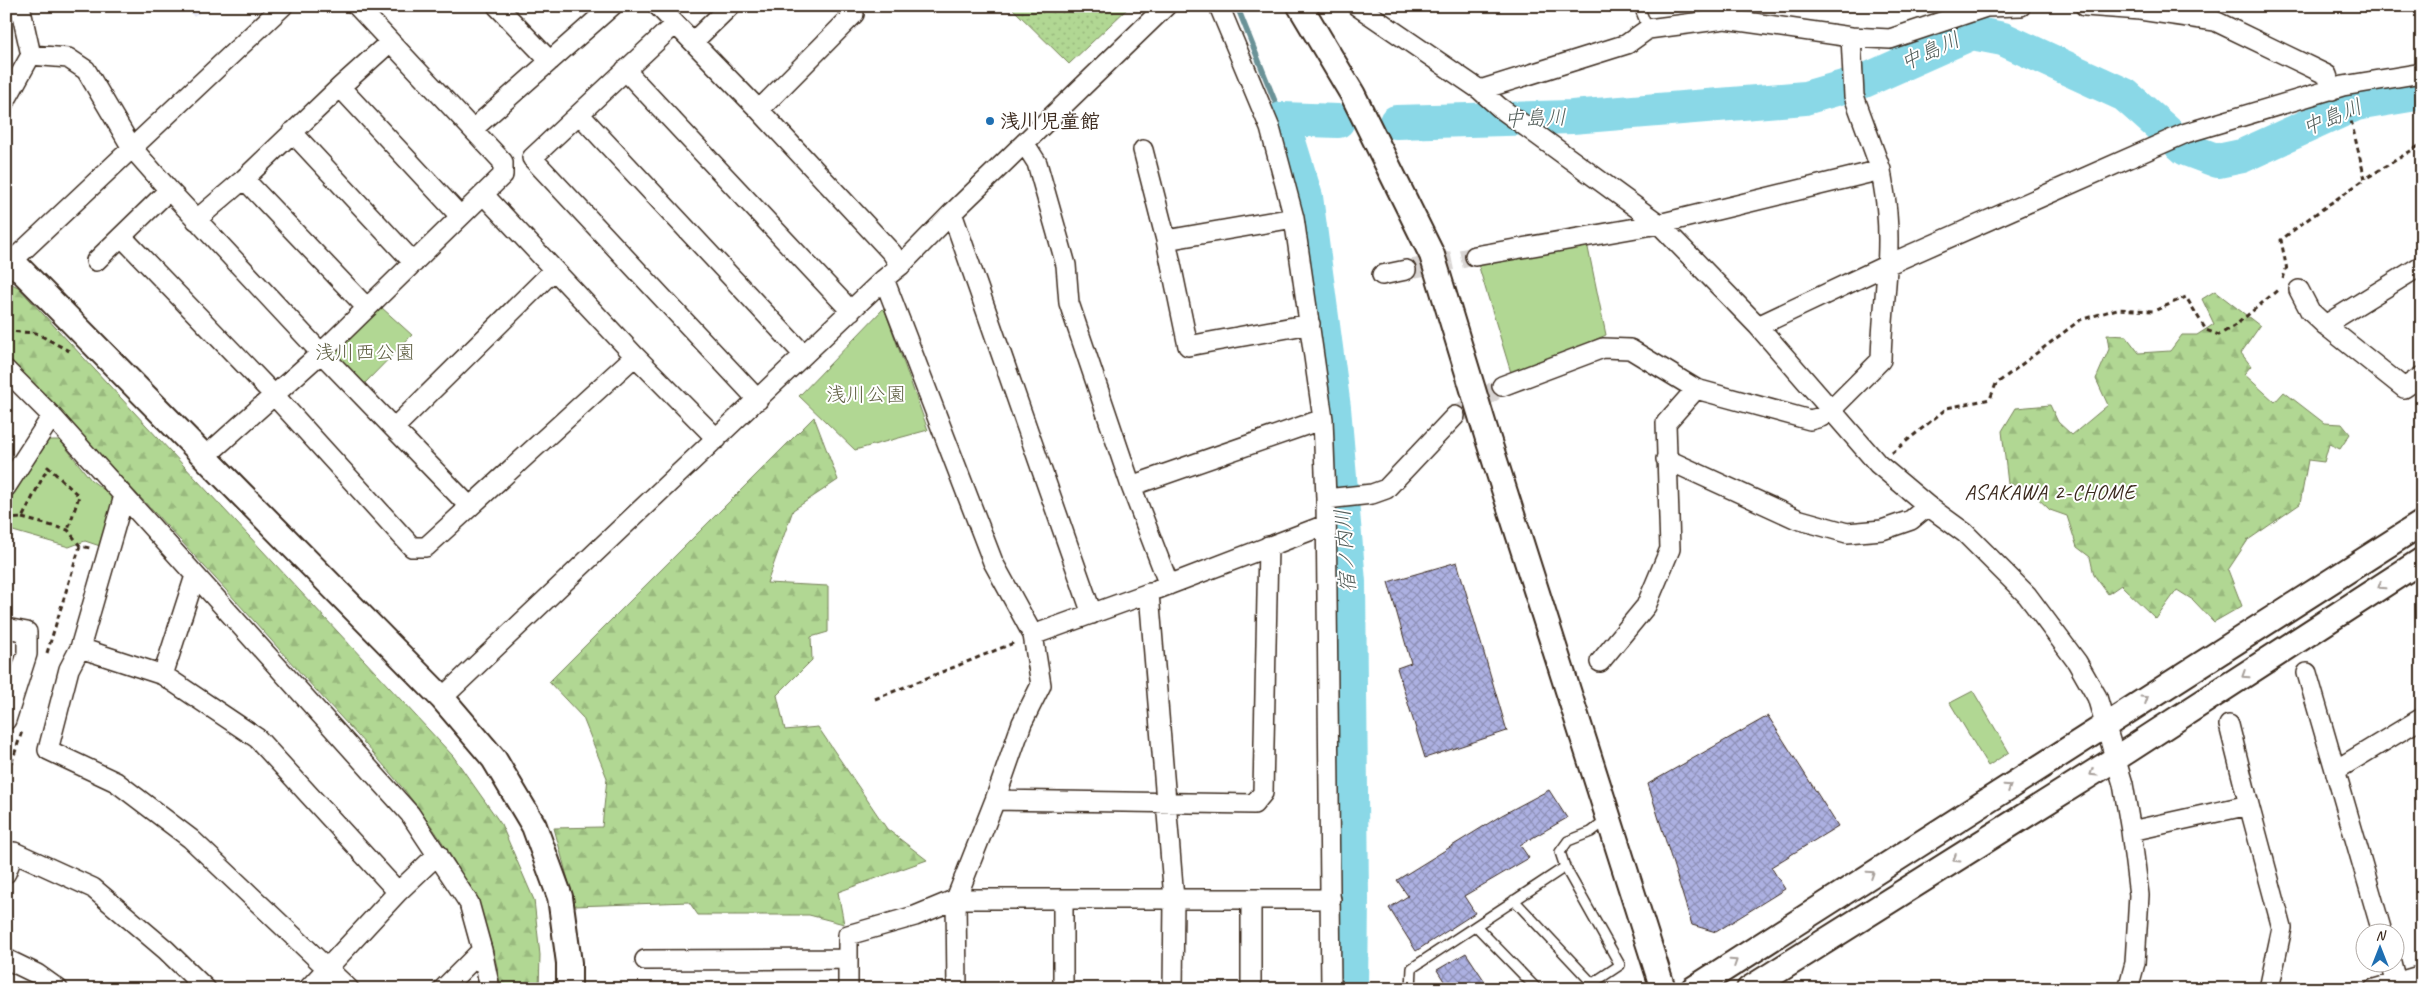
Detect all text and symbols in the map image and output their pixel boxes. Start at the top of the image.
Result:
water label: 中島川 [1896,26,1964,76]
water label: 中島川 [2298,93,2366,141]
water label: 中島川 [1503,104,1567,132]
place label: 浅川児童館 [1000,109,1100,134]
marker: 浅川児童館 [984,115,996,127]
park label: 浅川西公園 [315,340,415,365]
park label: 浅川公園 [826,382,906,407]
district label: ASAKAWA 2-CHOME [1964,479,2137,505]
water label: 宿ノ内川 [1329,508,1361,594]
one-way arrow [2377,580,2386,590]
one-way arrow [2241,669,2250,678]
one-way arrow [2139,696,2148,705]
one-way arrow [2090,766,2099,776]
one-way arrow [2002,783,2011,793]
one-way arrow [1952,853,1961,862]
one-way arrow [1866,871,1875,881]
north arrow [2356,922,2406,972]
text: N [2376,927,2387,944]
one-way arrow [1729,959,1738,969]

